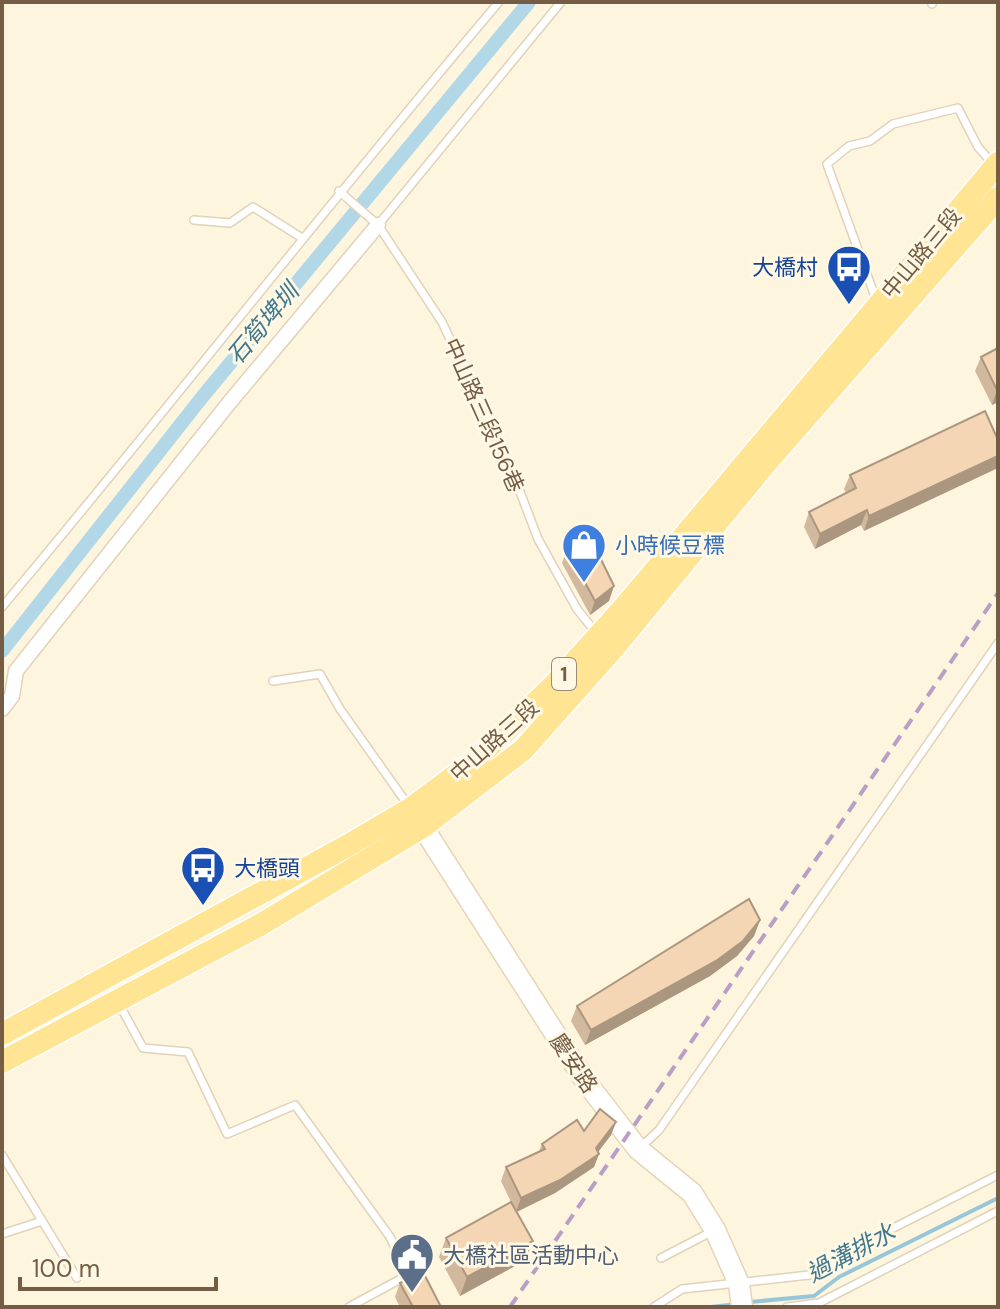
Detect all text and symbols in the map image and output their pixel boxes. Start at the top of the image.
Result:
street label: 中山路三段 [875,202,968,305]
bus stop icon: 大橋村 [825,243,873,306]
place label: 大橋村 [752,253,818,282]
water label: 石筍埤圳 [220,275,307,370]
street label: 中山路三段156巷 [437,333,531,497]
shop icon: 小時候豆標 [560,521,608,584]
place label: 小時候豆標 [615,531,725,560]
road number: 1 [552,658,576,690]
street label: 中山路三段 [444,693,545,788]
bus stop icon: 大橋頭 [179,844,227,907]
place label: 大橋頭 [234,854,300,883]
street label: 慶安路 [543,1028,604,1099]
water label: 過溝排水 [801,1216,901,1289]
public building icon: 大橋社區活動中心 [388,1231,436,1294]
scale bar [20,1241,216,1291]
place label: 大橋社區活動中心 [443,1241,619,1270]
text: 100 m [32,1253,100,1284]

